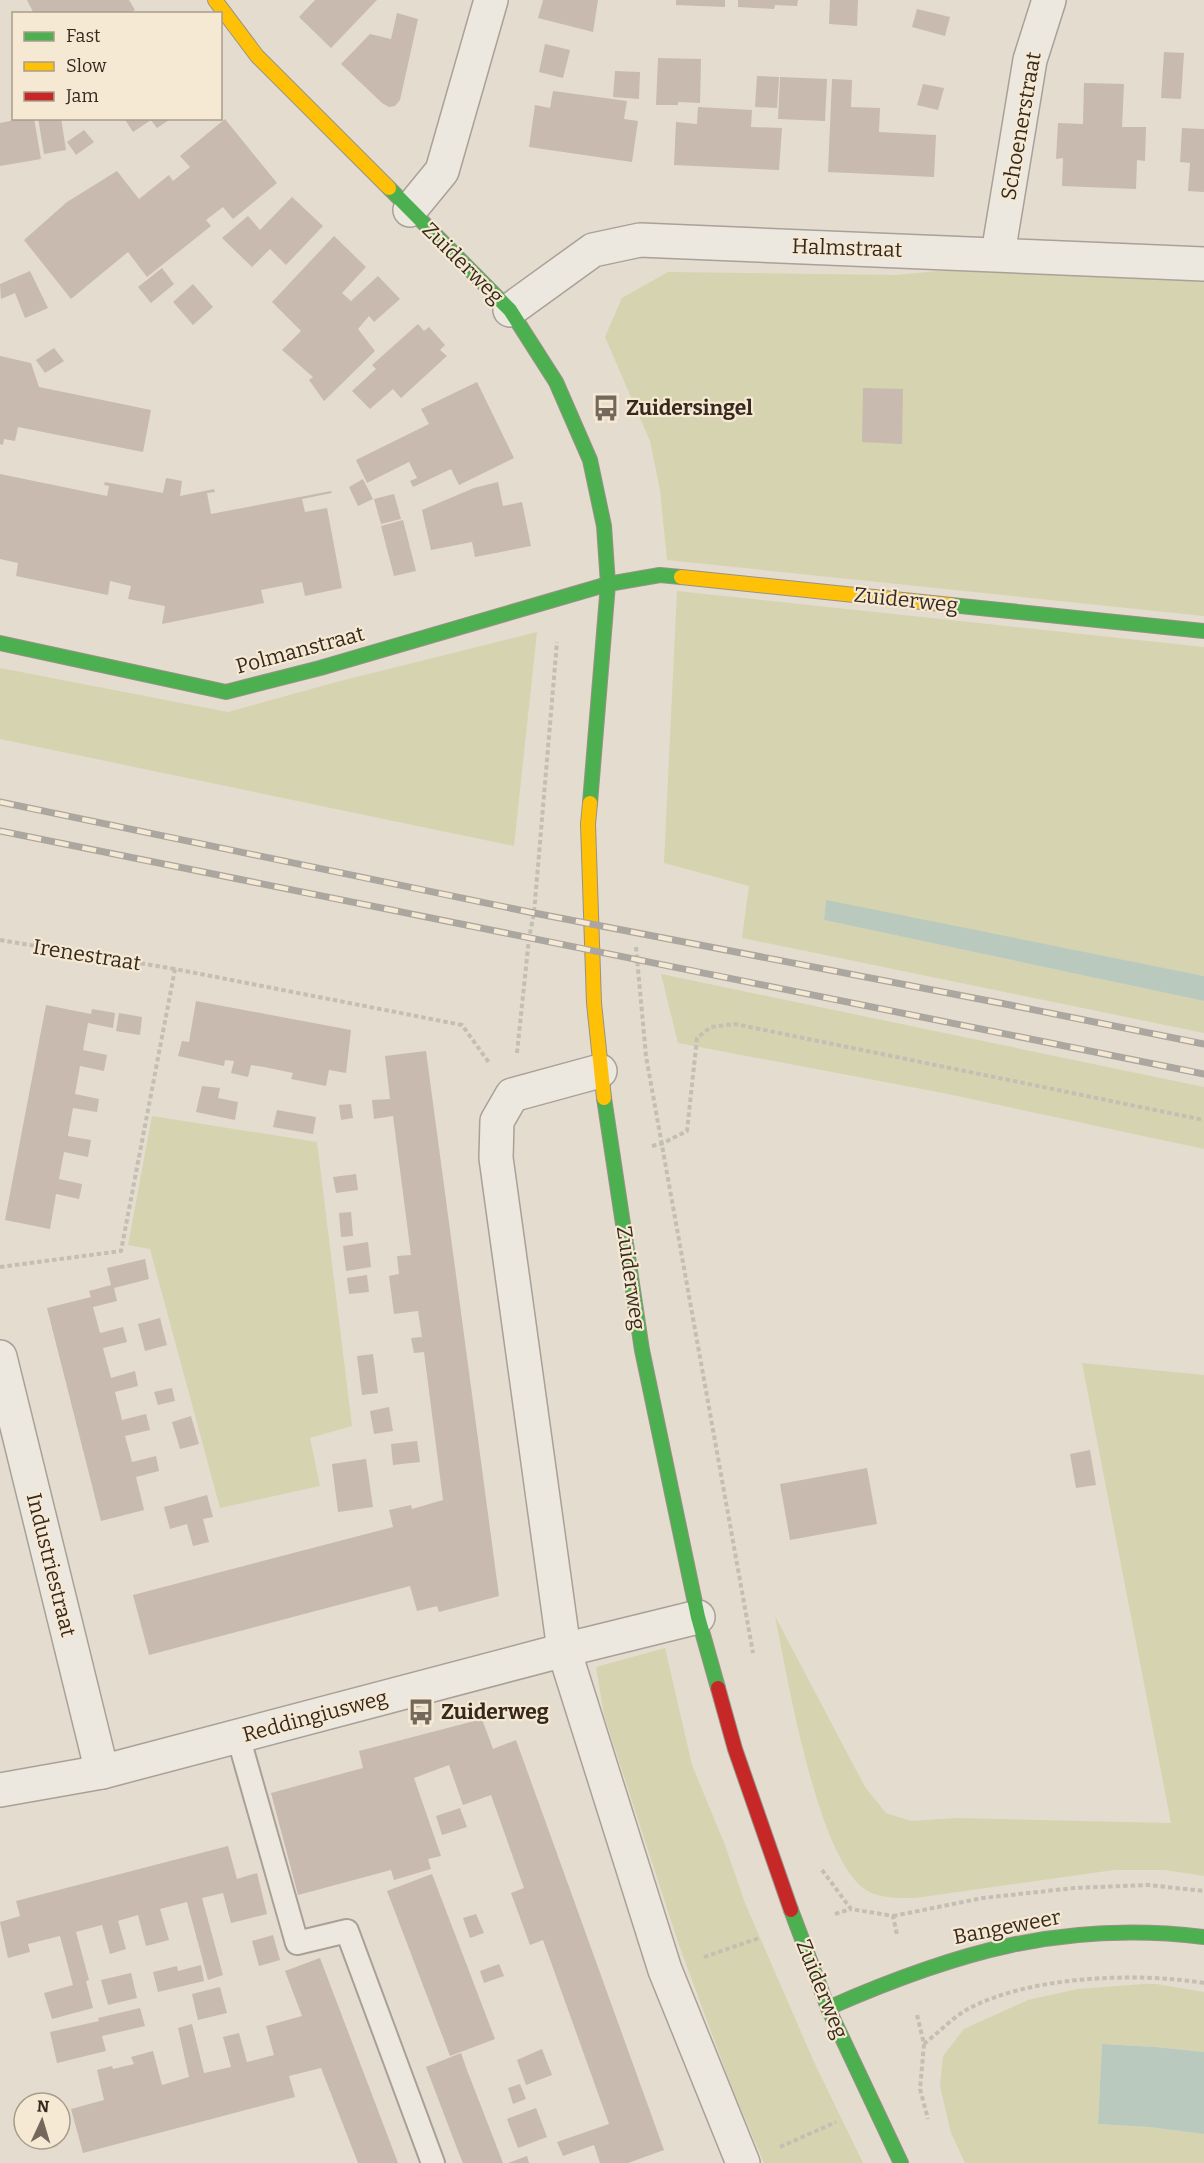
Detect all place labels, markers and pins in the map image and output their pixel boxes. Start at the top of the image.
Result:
bus stop icon: Zuidersingel [591,393,621,423]
place label: Zuidersingel [626,395,753,421]
bus stop icon: Zuiderweg [406,1697,436,1727]
place label: Zuiderweg [441,1699,549,1725]

